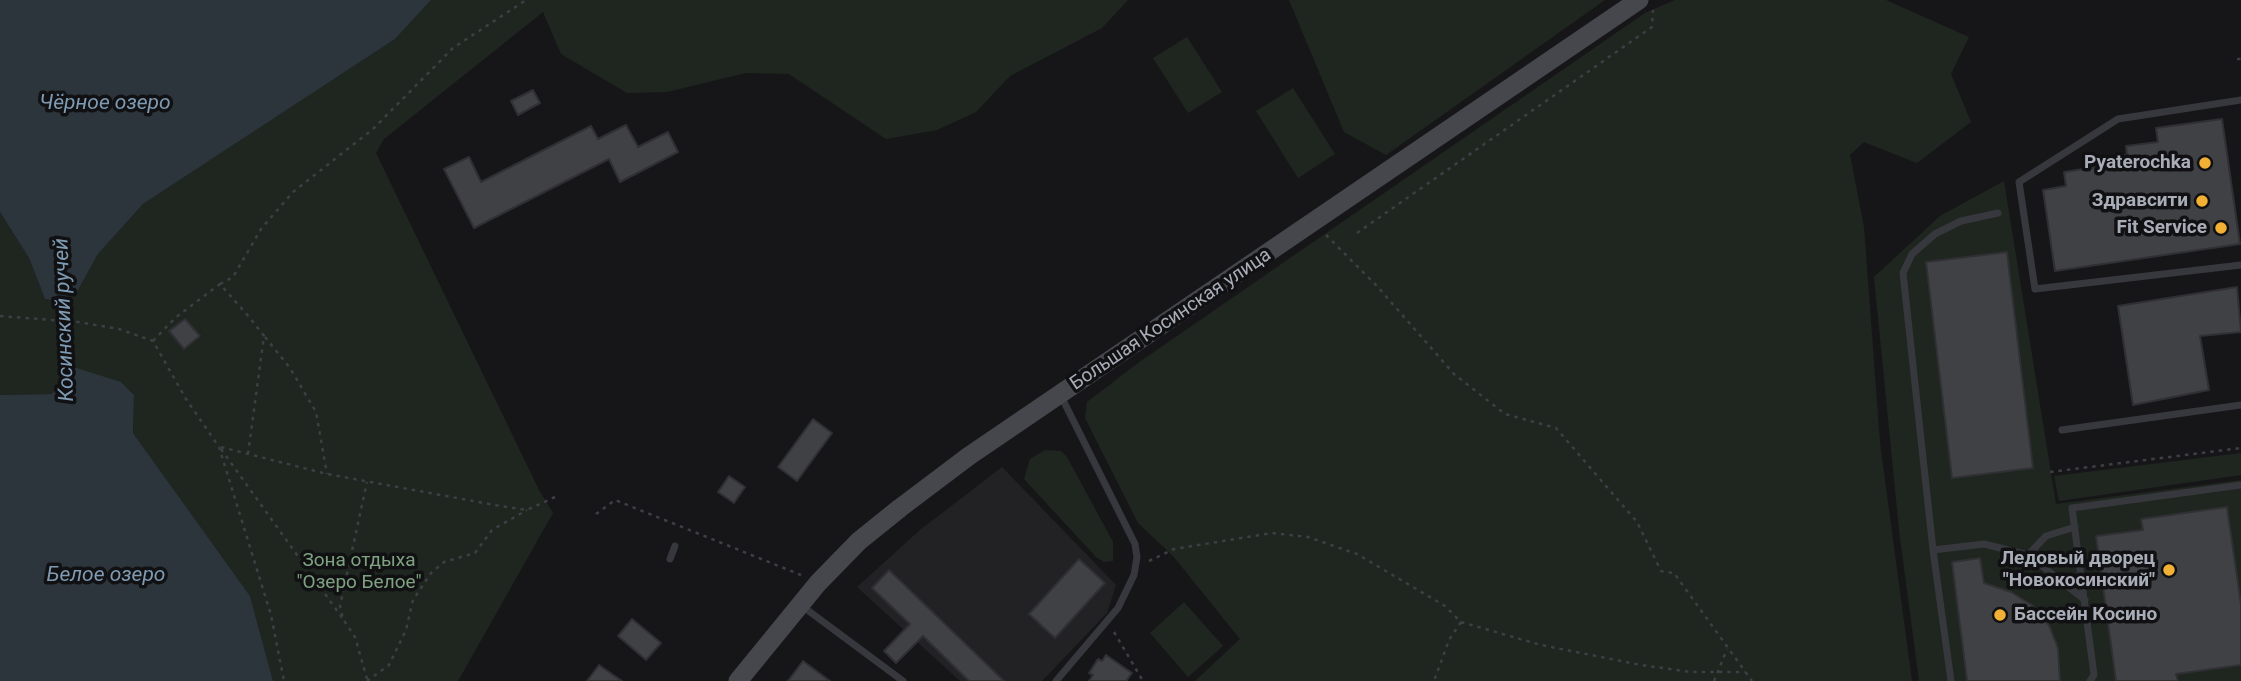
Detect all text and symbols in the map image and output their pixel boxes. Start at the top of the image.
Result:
water label: Чёрное озеро [39,91,171,117]
place label: Pyaterochka [2084,152,2191,174]
marker: Pyaterochka [2197,155,2213,171]
place label: Здравсити [2092,190,2188,212]
marker: Здравсити [2194,193,2210,209]
place label: Fit Service [2116,217,2207,239]
marker: Fit Service [2213,220,2229,236]
water label: Косинский ручей [50,238,80,402]
street label: Большая Косинская улица [1066,244,1276,396]
place label: Ледовый дворец "Новокосинский" [2001,548,2155,592]
park label: Зона отдыха "Озеро Белое" [296,550,422,594]
marker: Ледовый дворец "Новокосинский" [2161,562,2177,578]
water label: Белое озеро [47,563,165,589]
place label: Бассейн Косино [2014,604,2157,626]
marker: Бассейн Косино [1992,607,2008,623]

